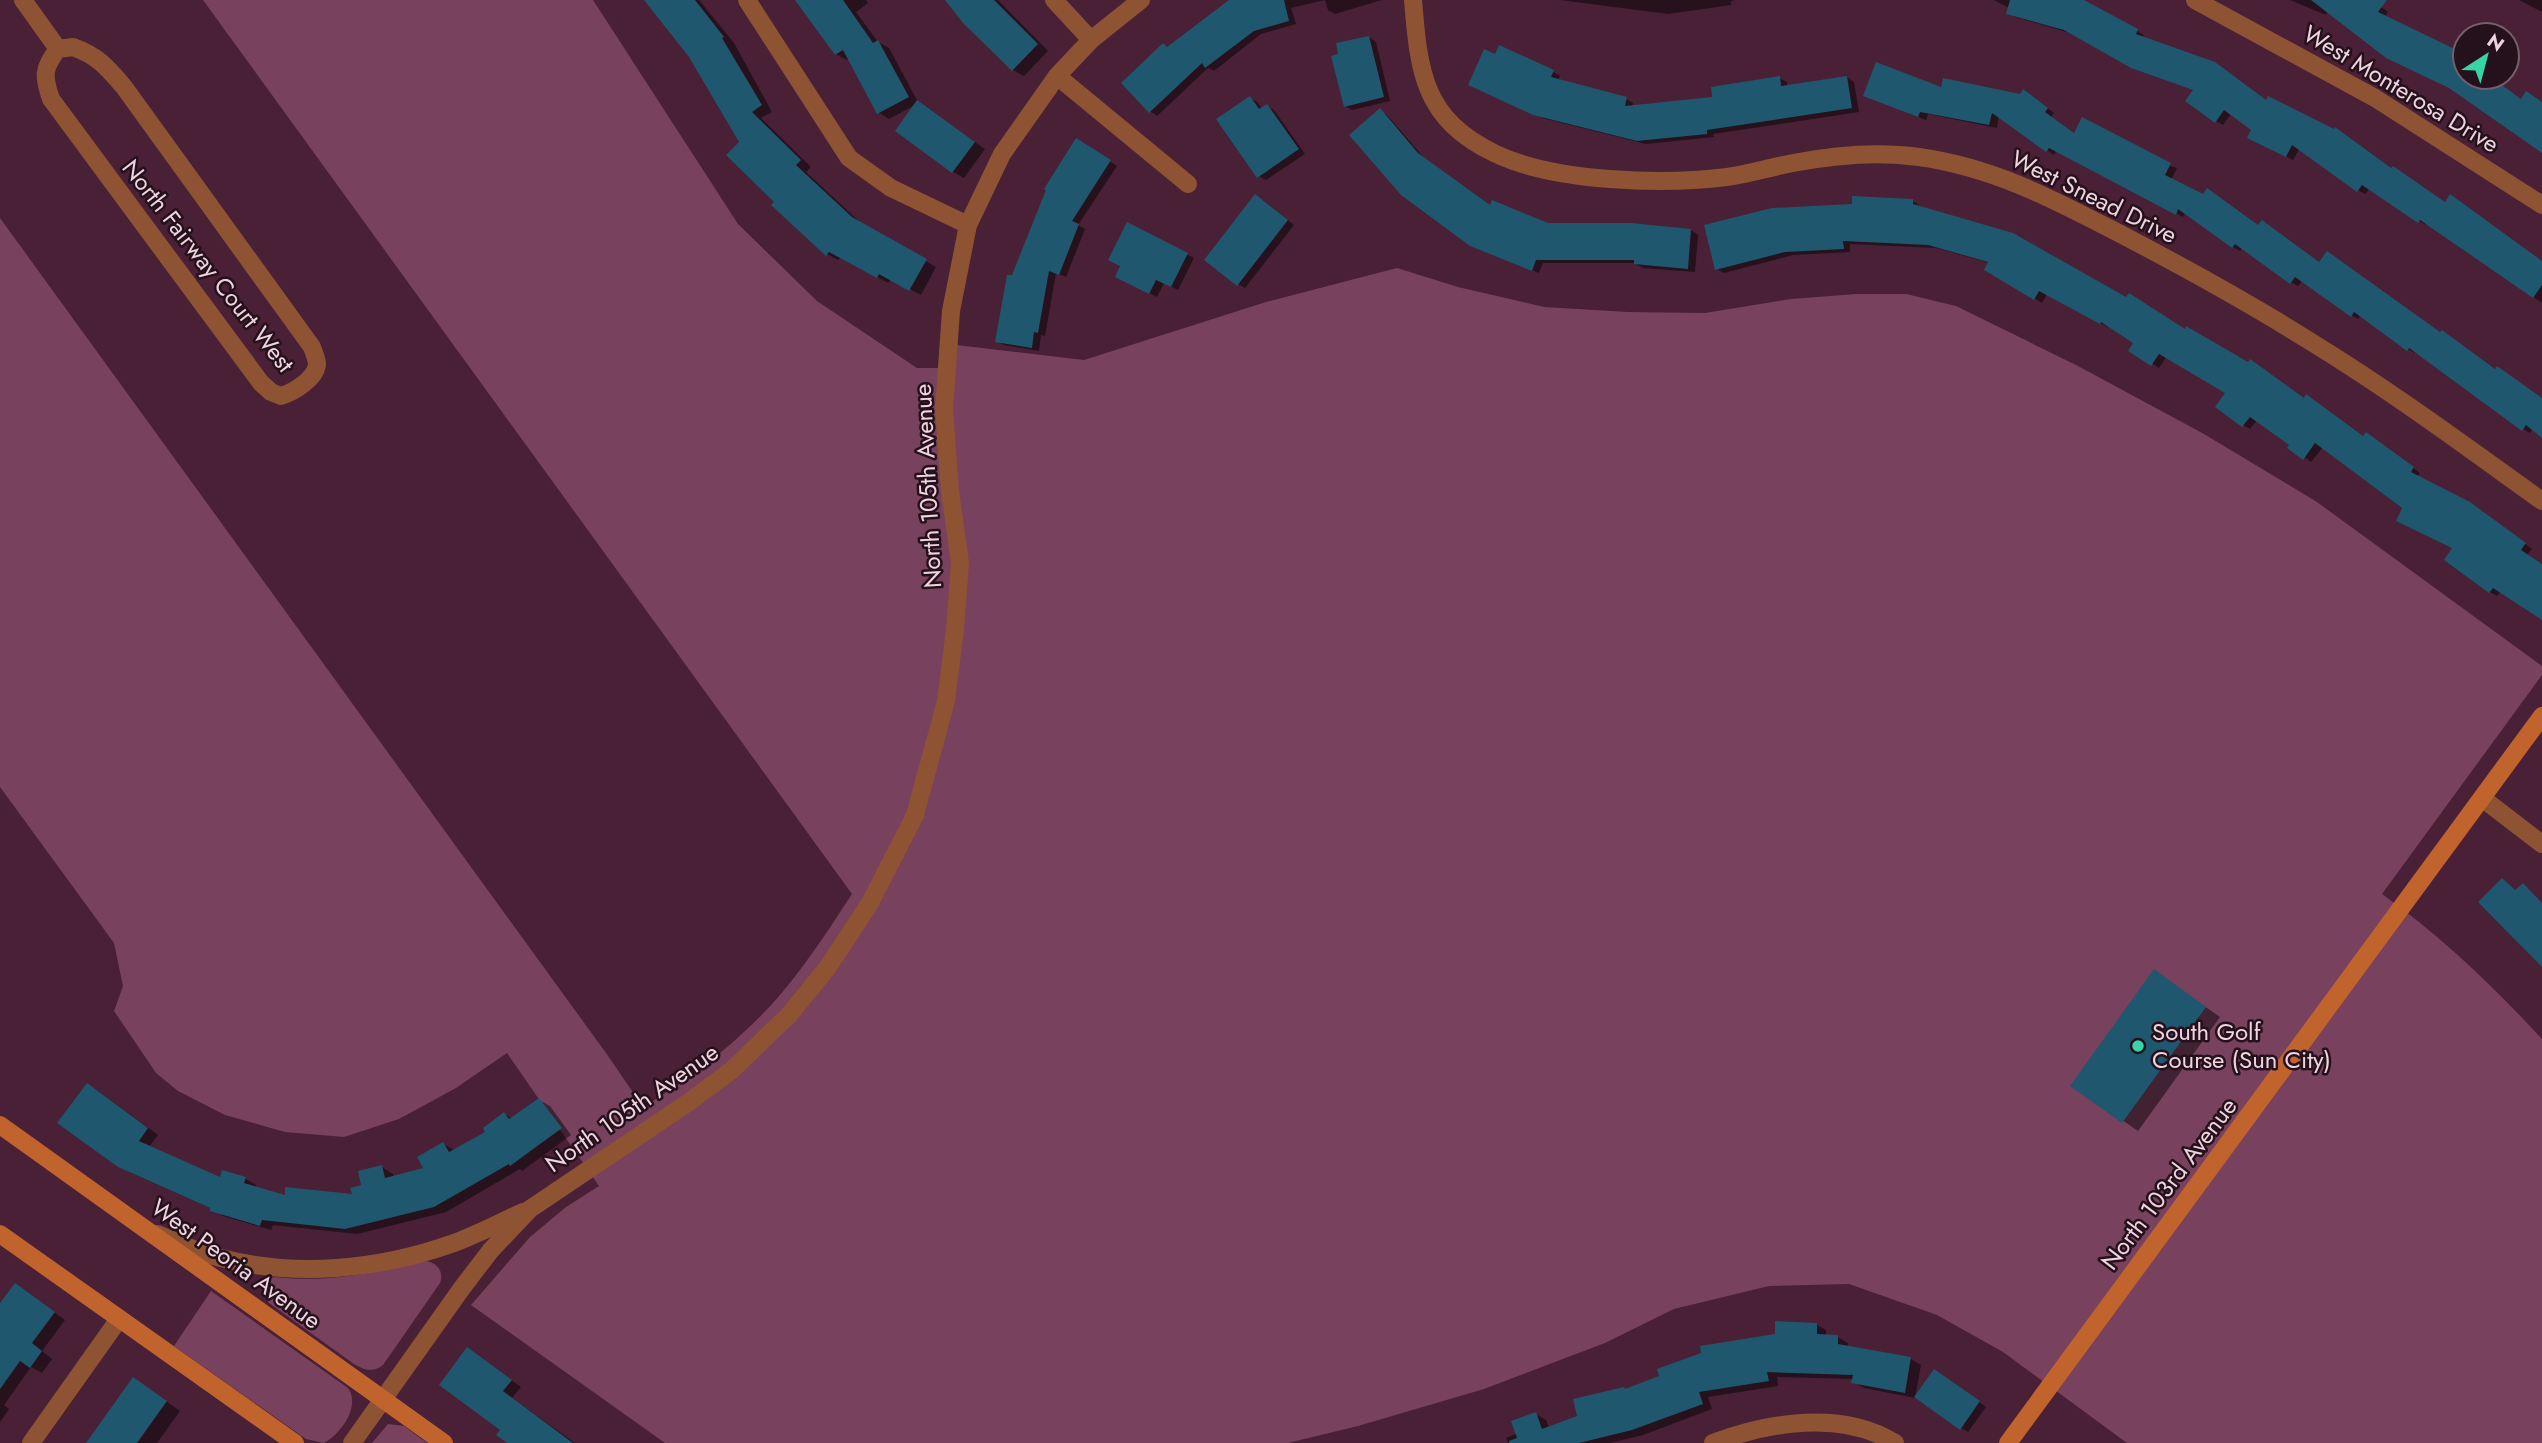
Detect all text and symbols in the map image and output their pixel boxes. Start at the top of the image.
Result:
street label: West Monterosa Drive [2297,16,2506,161]
north arrow [2451,21,2521,91]
text: N [2482,27,2510,58]
street label: West Snead Drive [2005,141,2183,252]
street label: North Fairway Court West [114,152,303,380]
street label: North 105th Avenue [905,383,950,589]
place label: South Golf Course (Sun City) [2152,1014,2331,1077]
street label: North 105th Avenue [538,1035,726,1181]
marker: South Golf Course (Sun City) [2130,1038,2146,1054]
street label: North 103rd Avenue [2092,1090,2245,1277]
street label: West Peoria Avenue [144,1190,329,1337]

